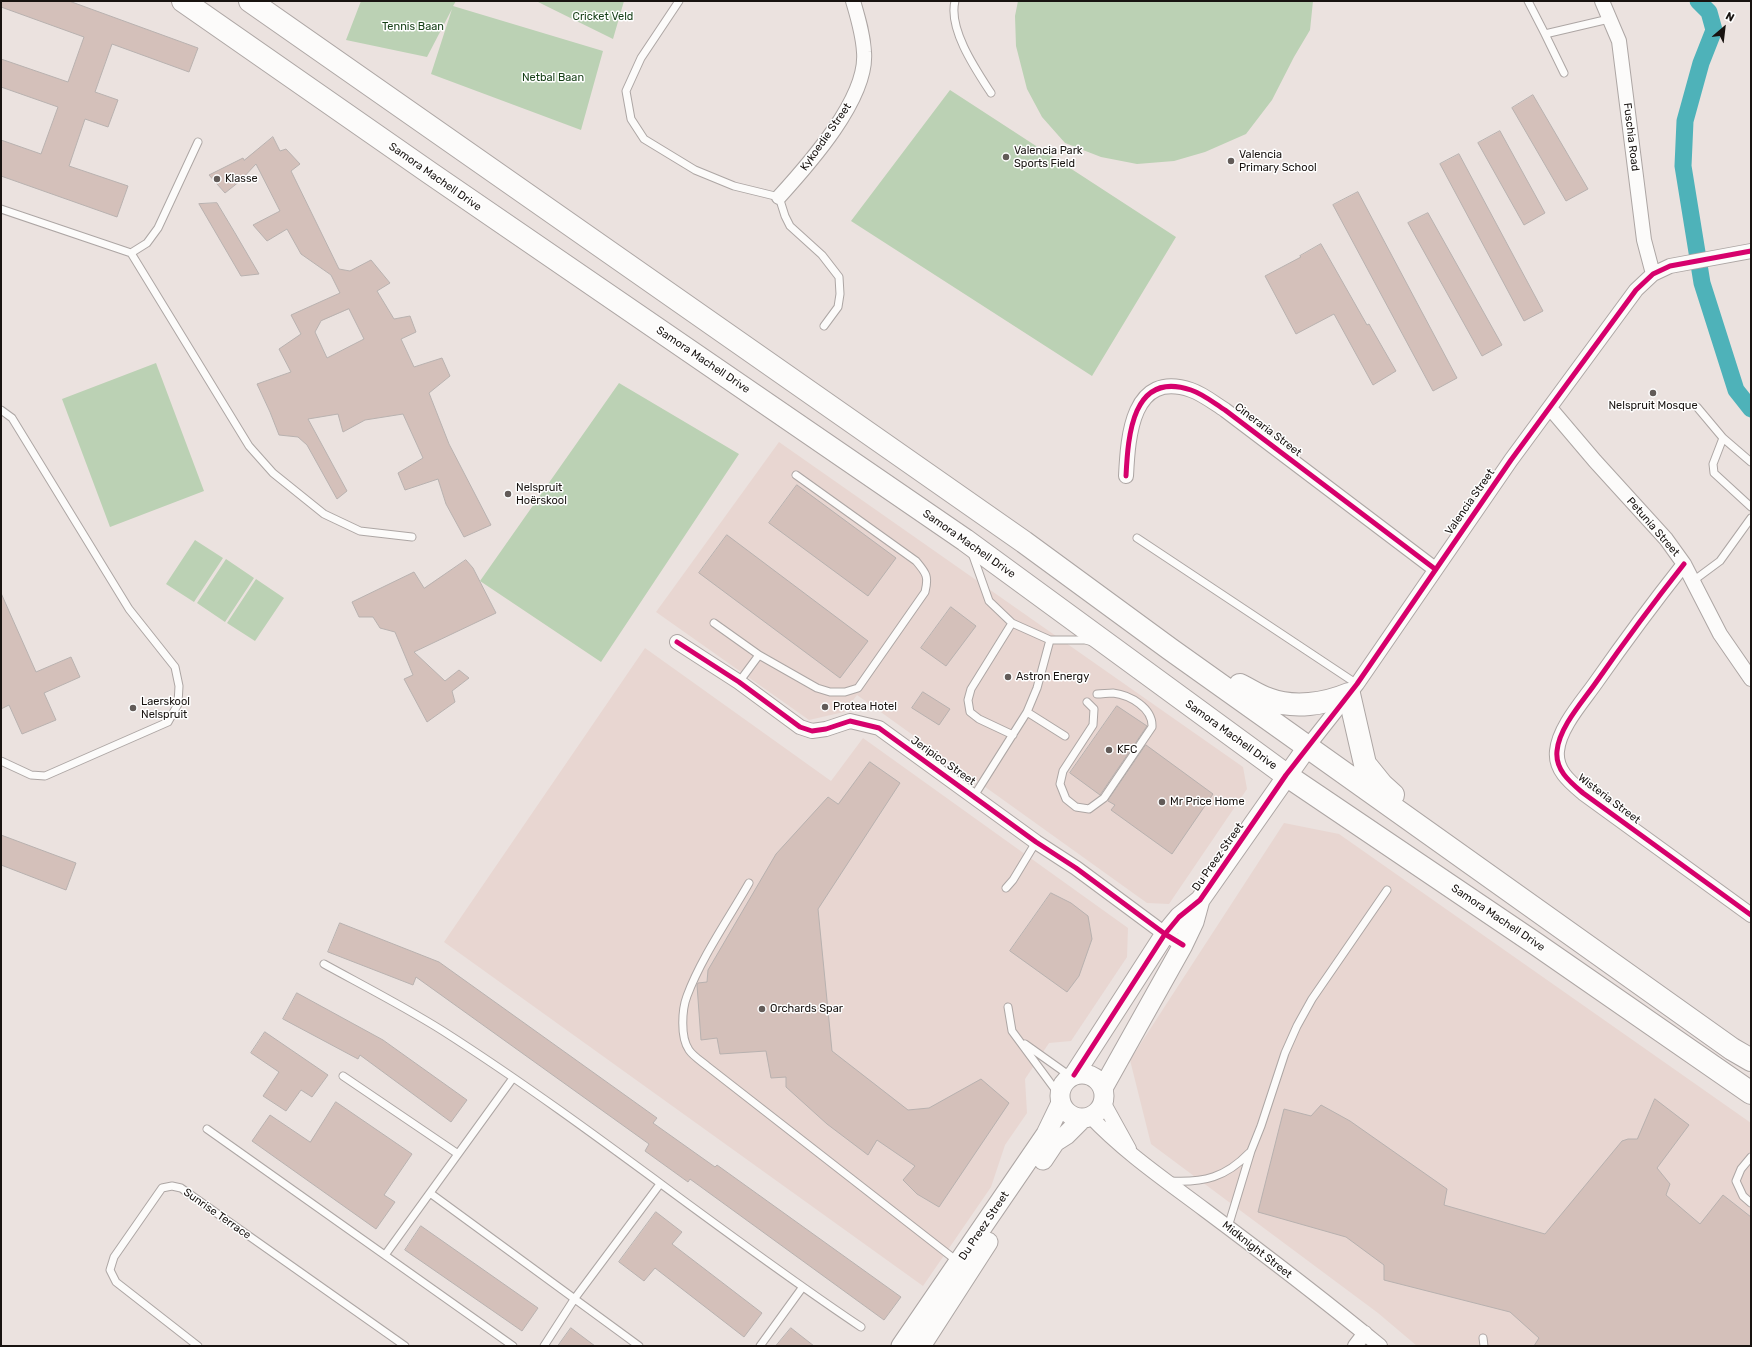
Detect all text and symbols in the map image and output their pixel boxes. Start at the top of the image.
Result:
north arrow [1704,8,1744,48]
text: N [1723,9,1736,25]
park label: Cricket Veld [573,10,633,24]
park label: Tennis Baan [382,20,444,34]
park label: Netbal Baan [522,71,584,85]
street label: Kykoedie Street [798,100,854,174]
street label: Fuschia Road [1620,102,1642,172]
street label: Samora Machell Drive [386,140,484,214]
place label: Valencia Park Sports Field [1014,144,1083,170]
place label: Valencia Primary School [1239,148,1317,174]
marker: Valencia Park Sports Field [1001,152,1011,162]
marker: Valencia Primary School [1226,156,1236,166]
place label: Klasse [225,172,258,186]
marker: Klasse [212,174,222,184]
street label: Samora Machell Drive [654,324,752,396]
marker: Nelspruit Mosque [1648,388,1658,398]
place label: Nelspruit Mosque [1608,399,1698,413]
street label: Cineraria Street [1232,401,1304,459]
street label: Valencia Street [1442,466,1498,538]
place label: Nelspruit Hoërskool [516,481,567,507]
marker: Nelspruit Hoërskool [503,489,513,499]
street label: Petunia Street [1624,495,1682,559]
street label: Samora Machell Drive [920,507,1018,581]
place label: Astron Energy [1016,670,1089,684]
marker: Astron Energy [1003,672,1013,682]
place label: Laerskool Nelspruit [141,695,190,721]
street label: Samora Machell Drive [1183,697,1279,773]
place label: Protea Hotel [833,700,897,714]
marker: Protea Hotel [820,702,830,712]
marker: Laerskool Nelspruit [128,703,138,713]
street label: Jeripico Street [908,734,978,788]
place label: KFC [1117,743,1137,757]
marker: KFC [1104,745,1114,755]
street label: Wisteria Street [1575,771,1643,827]
place label: Mr Price Home [1170,795,1245,809]
marker: Mr Price Home [1157,797,1167,807]
street label: Du Preez Street [1190,820,1246,894]
street label: Samora Machell Drive [1449,882,1547,954]
place label: Orchards Spar [770,1002,843,1016]
marker: Orchards Spar [757,1004,767,1014]
street label: Sunrise Terrace [181,1186,253,1242]
street label: Du Preez Street [956,1189,1012,1263]
street label: Midknight Street [1219,1219,1295,1281]

